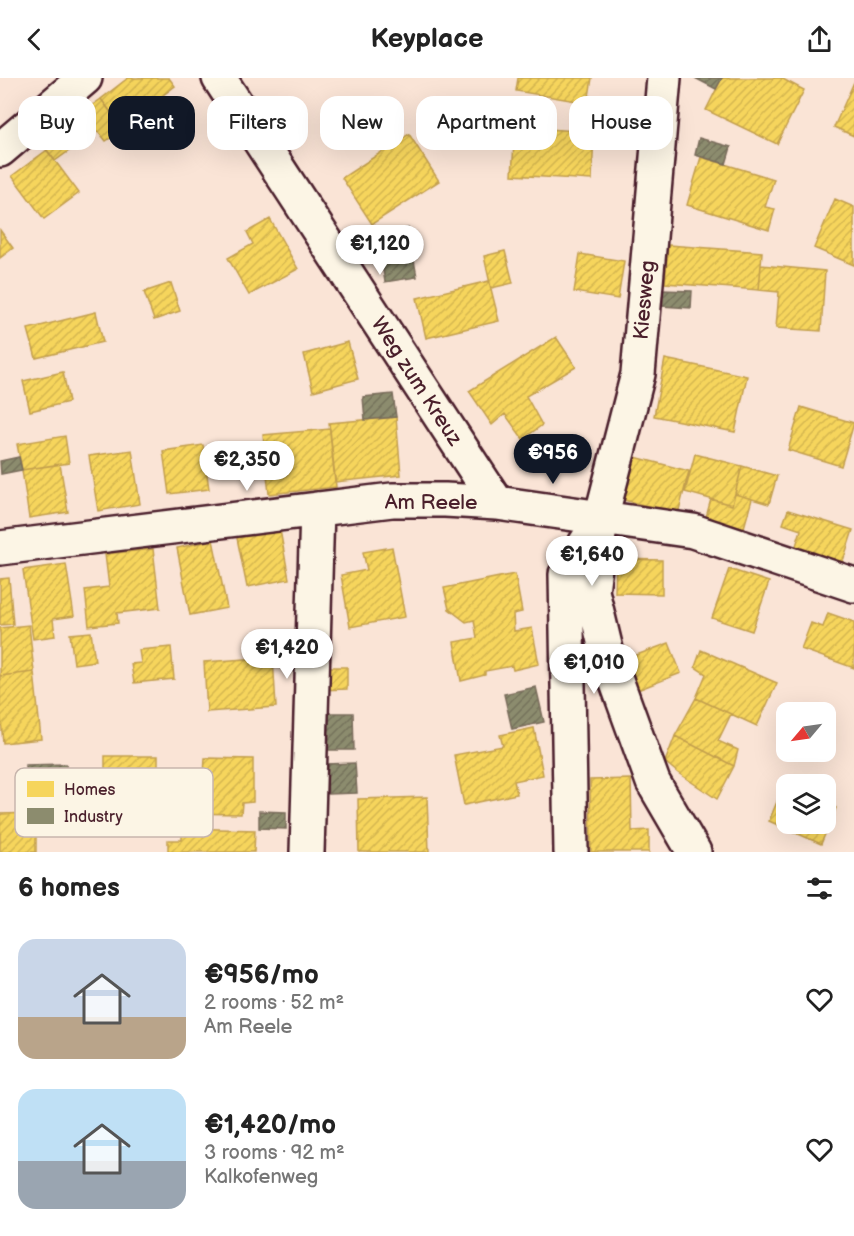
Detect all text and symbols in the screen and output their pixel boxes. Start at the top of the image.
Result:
icon: back [18,23,51,56]
text: Keyplace [370,23,484,55]
icon: share [803,23,836,56]
chip: Buy [18,96,96,150]
chip: Rent [108,96,195,150]
chip: Filters [207,96,308,150]
chip: New [320,96,404,150]
chip: Apartment [416,96,557,150]
chip: House [569,96,673,150]
pin: €1,120 [331,225,429,276]
text: €1,120 [350,232,410,256]
street label: Kiesweg [629,259,660,341]
street label: Weg zum Kreuz [366,312,468,451]
pin: €956 [517,434,589,485]
pin: €2,350 [198,441,296,492]
text: €956 [528,441,578,465]
text: €2,350 [213,448,281,472]
street label: Am Reele [385,490,477,515]
pin: €1,640 [543,536,641,587]
text: €1,640 [560,543,624,567]
pin: €1,420 [238,629,336,680]
text: €1,420 [255,636,319,660]
pin: €1,010 [545,644,643,695]
text: €1,010 [563,651,625,675]
north arrow [776,702,836,762]
map controls [776,702,836,834]
legend [15,768,213,837]
button: layers [776,774,836,834]
text: Homes [64,781,116,800]
text: Industry [64,808,123,827]
icon: filters [803,872,836,905]
text: 6 homes [18,873,120,904]
text: €956/mo [204,960,319,991]
icon: home [66,963,138,1035]
icon: heart [803,983,836,1016]
text: 2 rooms · 52 m² [204,991,344,1015]
text: Am Reele [204,1015,292,1039]
text: €1,420/mo [204,1110,336,1141]
icon: home [66,1113,138,1185]
icon: heart [803,1133,836,1166]
text: 3 rooms · 92 m² [204,1141,345,1165]
text: Kalkofenweg [204,1165,318,1189]

